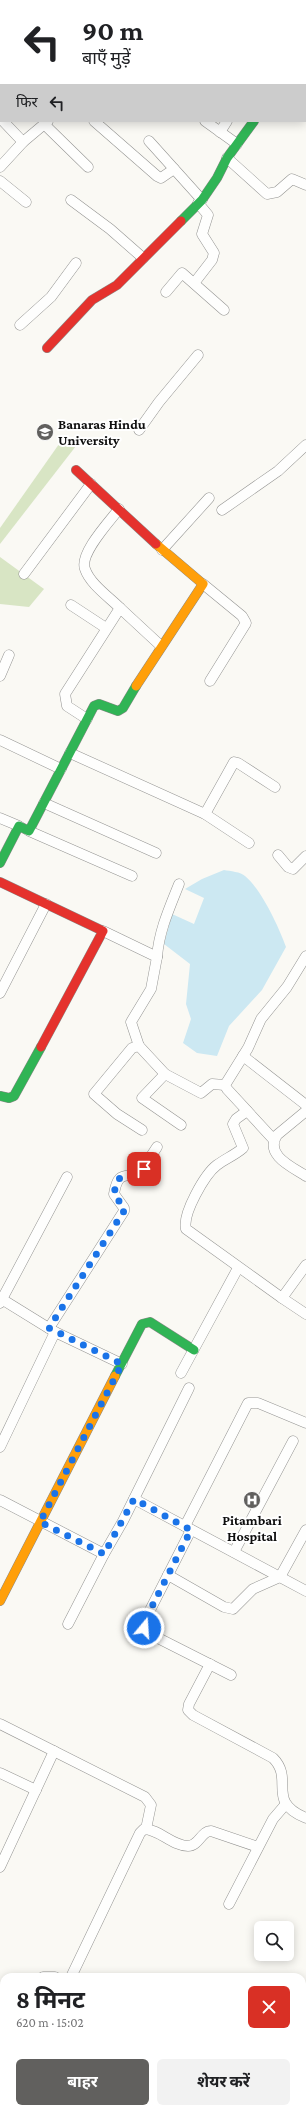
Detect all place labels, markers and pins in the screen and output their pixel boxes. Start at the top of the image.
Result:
place label: Banaras Hindu University [58,416,146,448]
school or university icon: Banaras Hindu University [35,422,55,442]
pin [127,1152,161,1186]
hospital icon: Pitambari Hospital [242,1490,262,1510]
place label: Pitambari Hospital [222,1512,282,1544]

